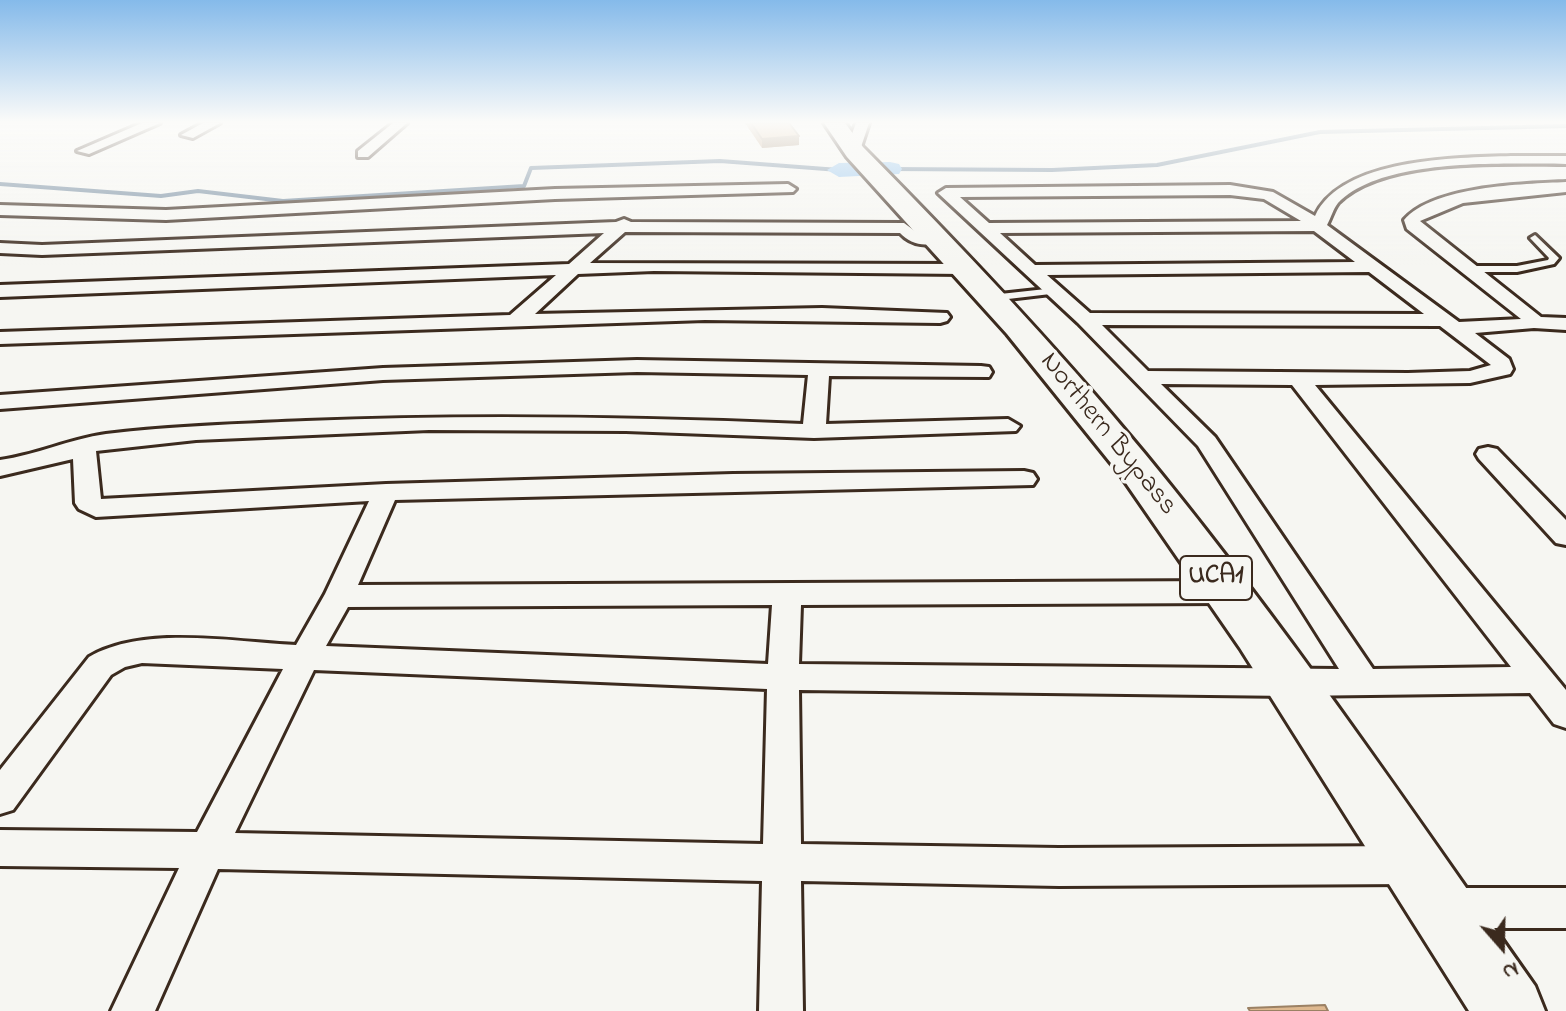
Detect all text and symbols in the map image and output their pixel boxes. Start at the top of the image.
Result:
street label: Northern Bypass [1031,347,1183,523]
road number: UCA1 [1180,556,1252,600]
north arrow [1462,907,1542,987]
text: N [1498,952,1523,987]

